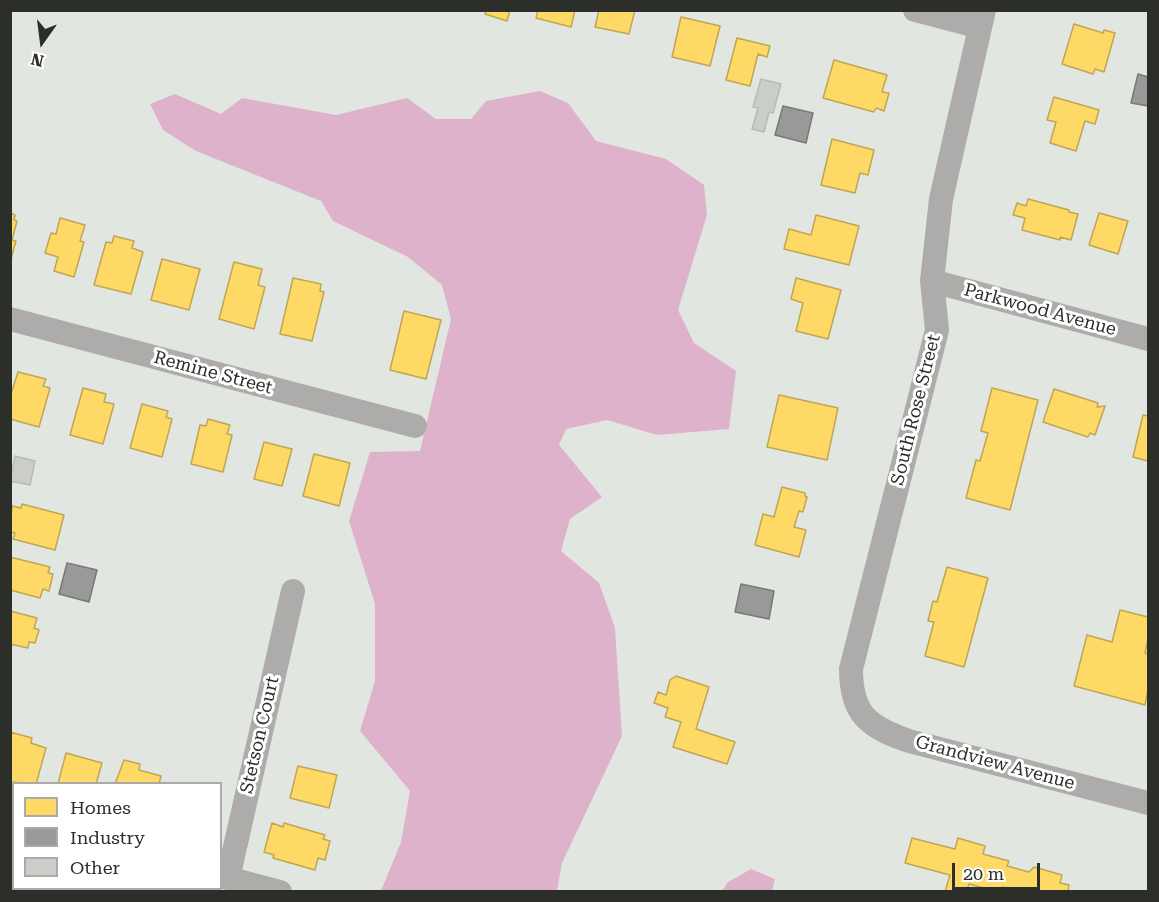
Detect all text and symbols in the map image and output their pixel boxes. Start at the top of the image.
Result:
north arrow [12,12,72,72]
text: N [29,49,46,71]
street label: Parkwood Avenue [962,279,1118,341]
street label: South Rose Street [887,332,945,488]
street label: Remine Street [151,347,275,399]
street label: Stetson Court [236,674,284,796]
street label: Grandview Avenue [913,731,1077,795]
legend [12,782,222,890]
text: Homes [70,797,131,818]
text: Industry [70,827,145,848]
scale bar [955,851,1044,889]
text: Other [70,857,120,878]
text: 20 m [963,863,1004,884]

